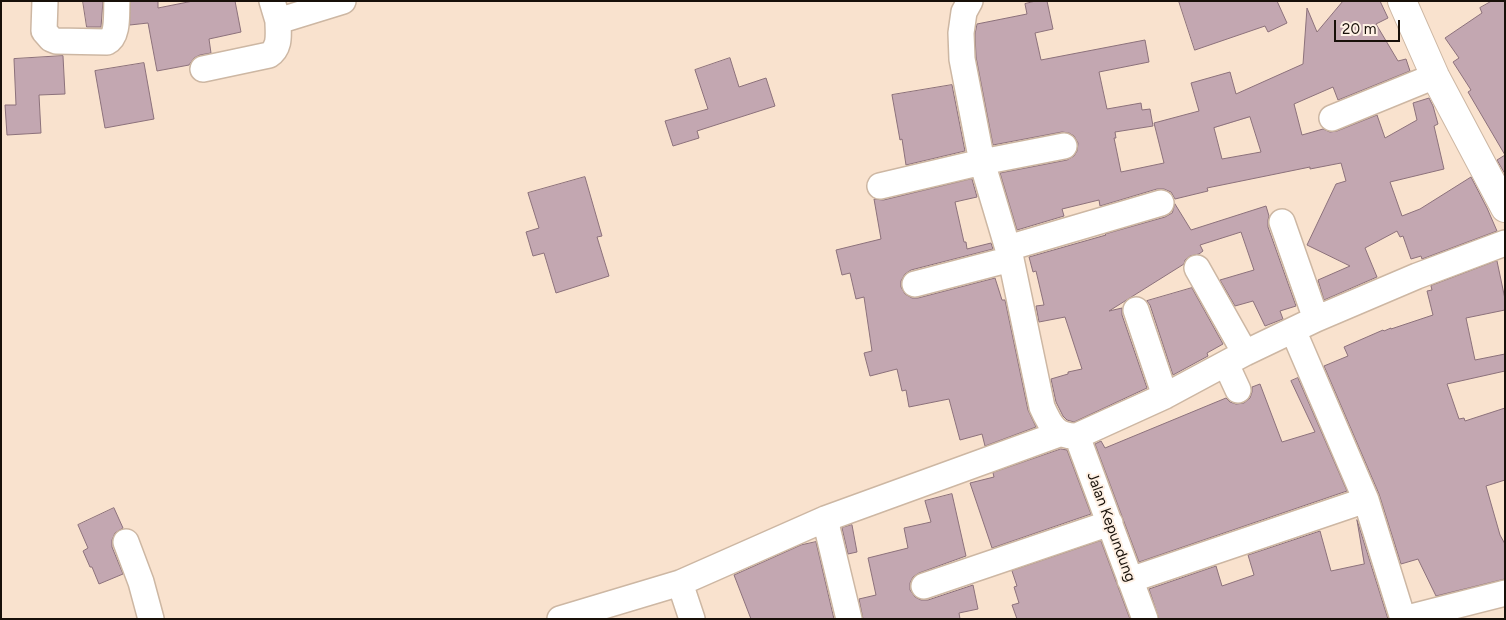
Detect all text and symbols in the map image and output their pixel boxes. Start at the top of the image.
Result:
scale bar [1336,10,1402,42]
text: 20 m [1342,20,1376,38]
street label: Jalan Kepundung [1083,470,1139,584]

